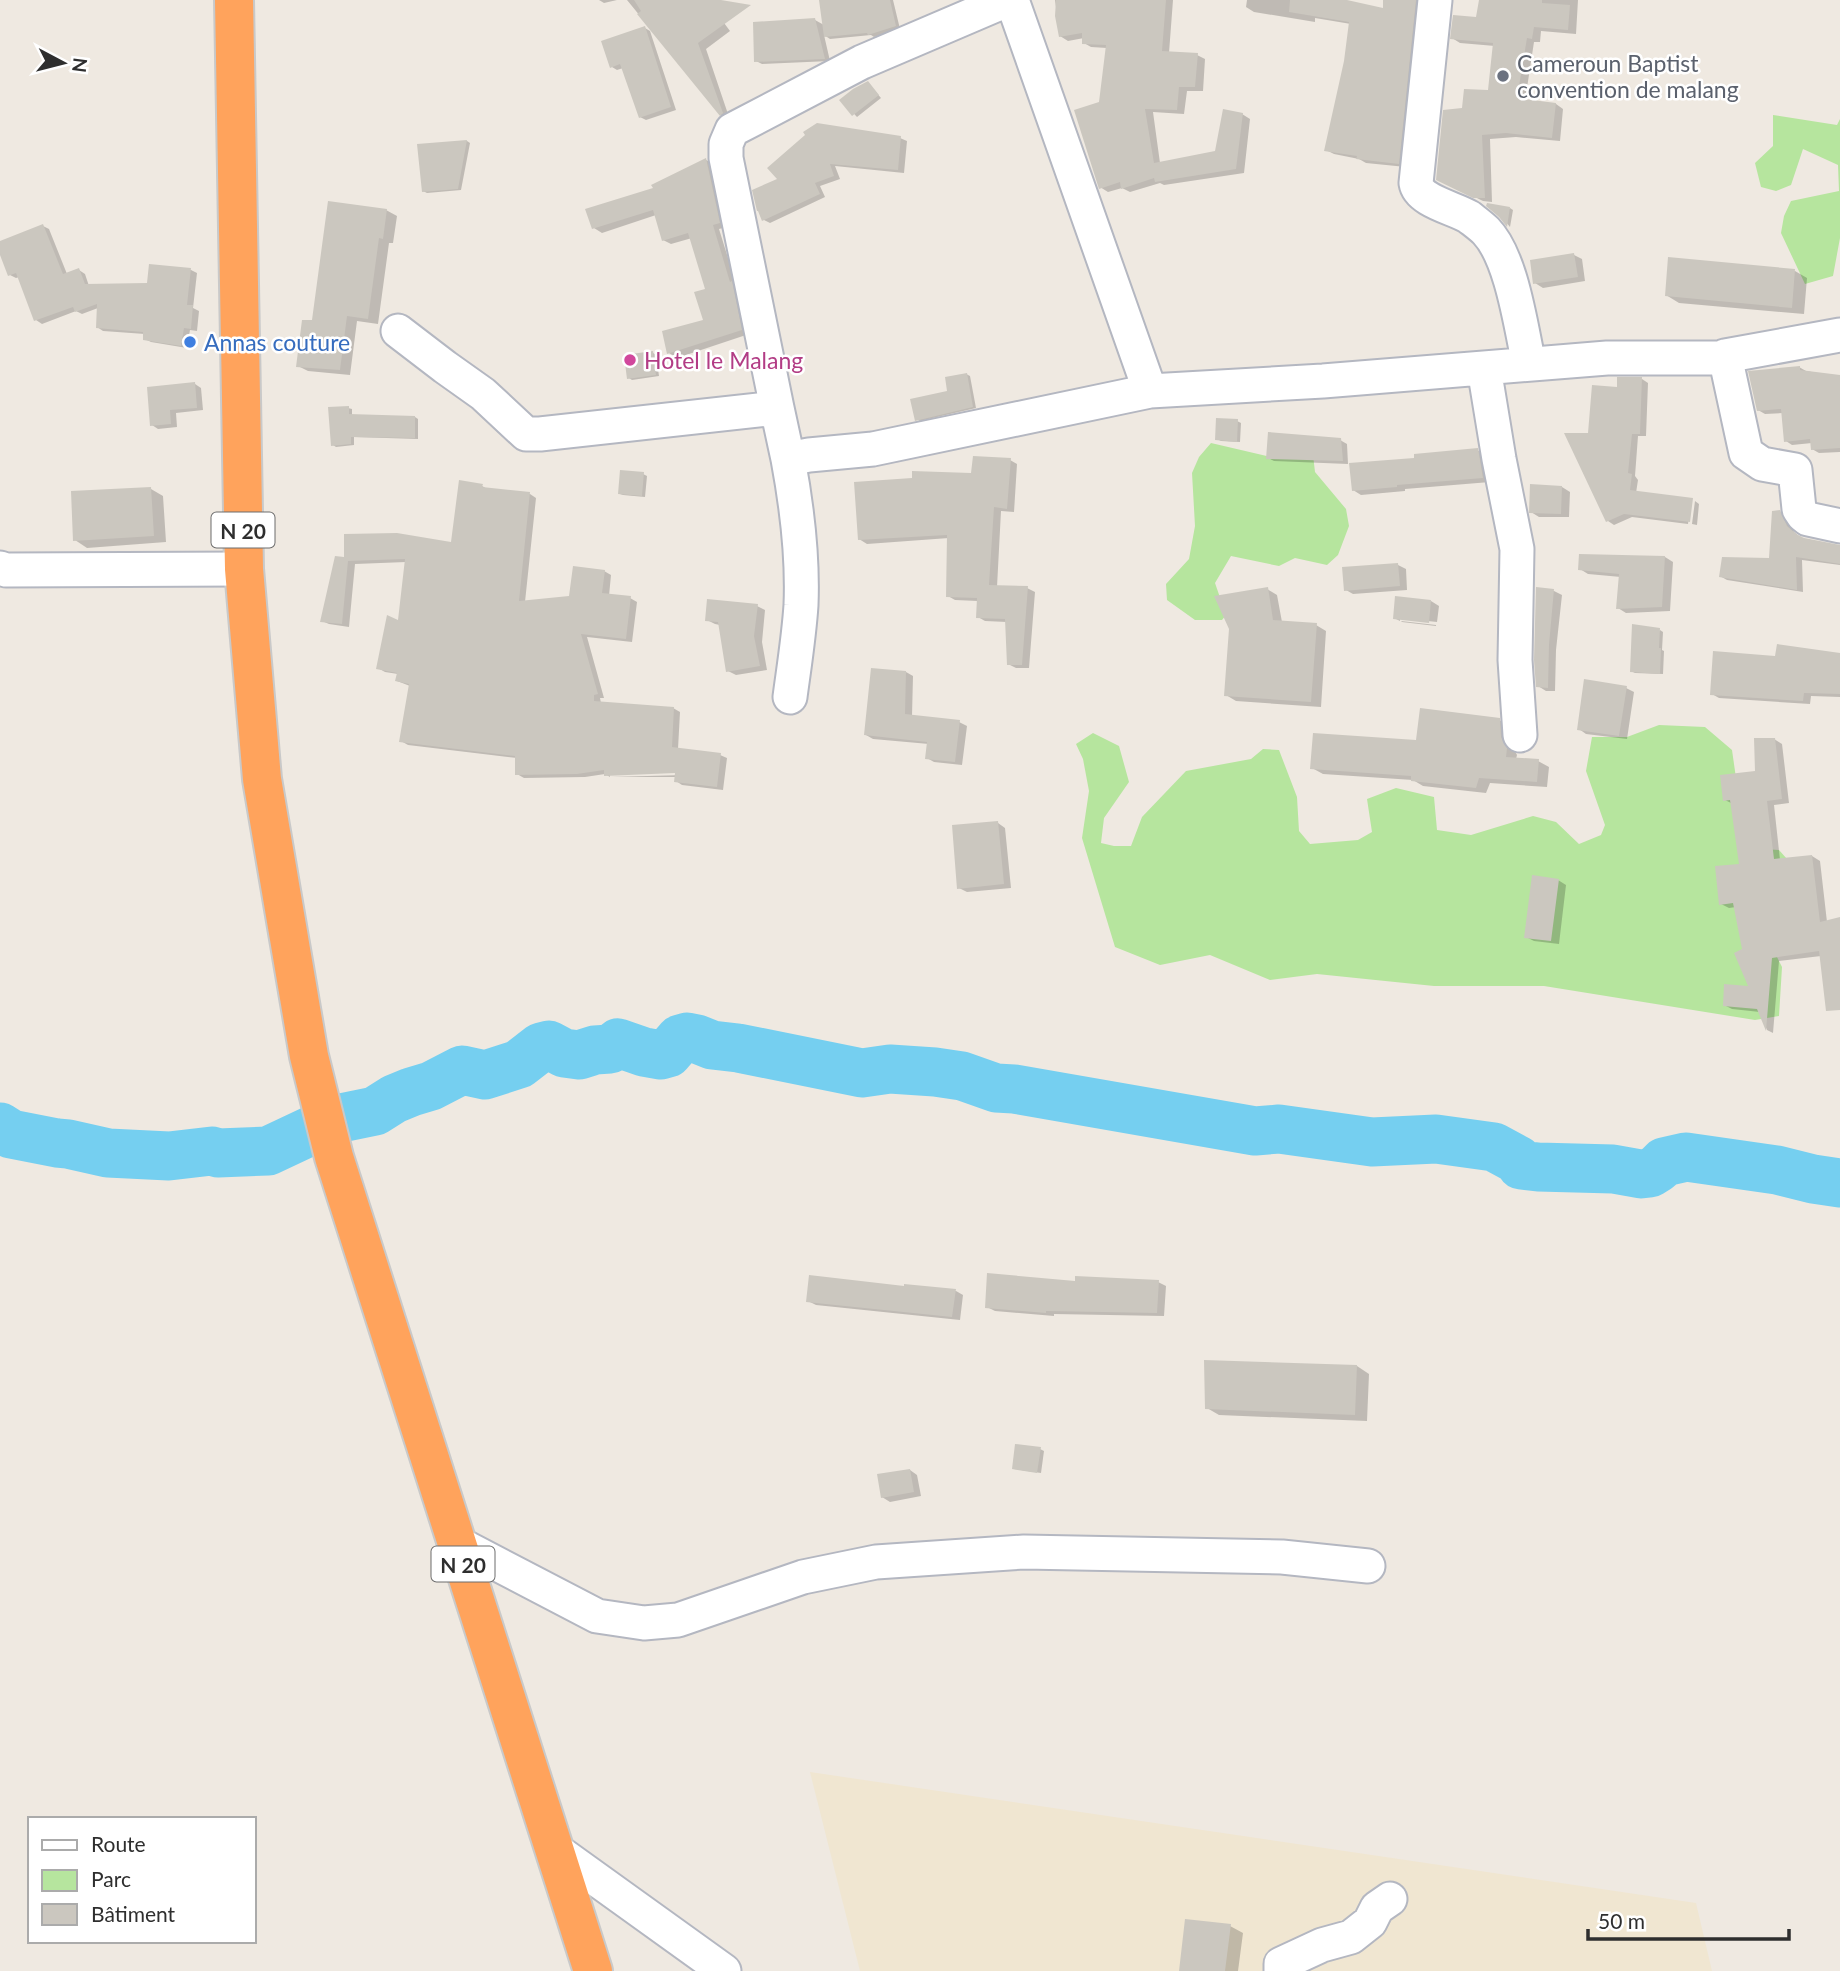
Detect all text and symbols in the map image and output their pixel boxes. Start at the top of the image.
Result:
north arrow [28,28,98,98]
place label: Cameroun Baptist convention de malang [1517,49,1739,103]
text: N [68,56,93,74]
marker: Cameroun Baptist convention de malang [1495,68,1511,84]
place label: Annas couture [204,328,350,356]
marker: Annas couture [182,334,198,350]
place label: Hotel le Malang [644,346,803,374]
marker: Hotel le Malang [622,352,638,368]
road number: N 20 [212,512,274,548]
road number: N 20 [432,1546,494,1582]
legend [28,1817,256,1943]
text: Route [91,1831,146,1856]
text: Parc [91,1866,131,1891]
scale bar [1588,1898,1789,1942]
text: Bâtiment [91,1901,176,1926]
text: 50 m [1598,1908,1645,1933]

